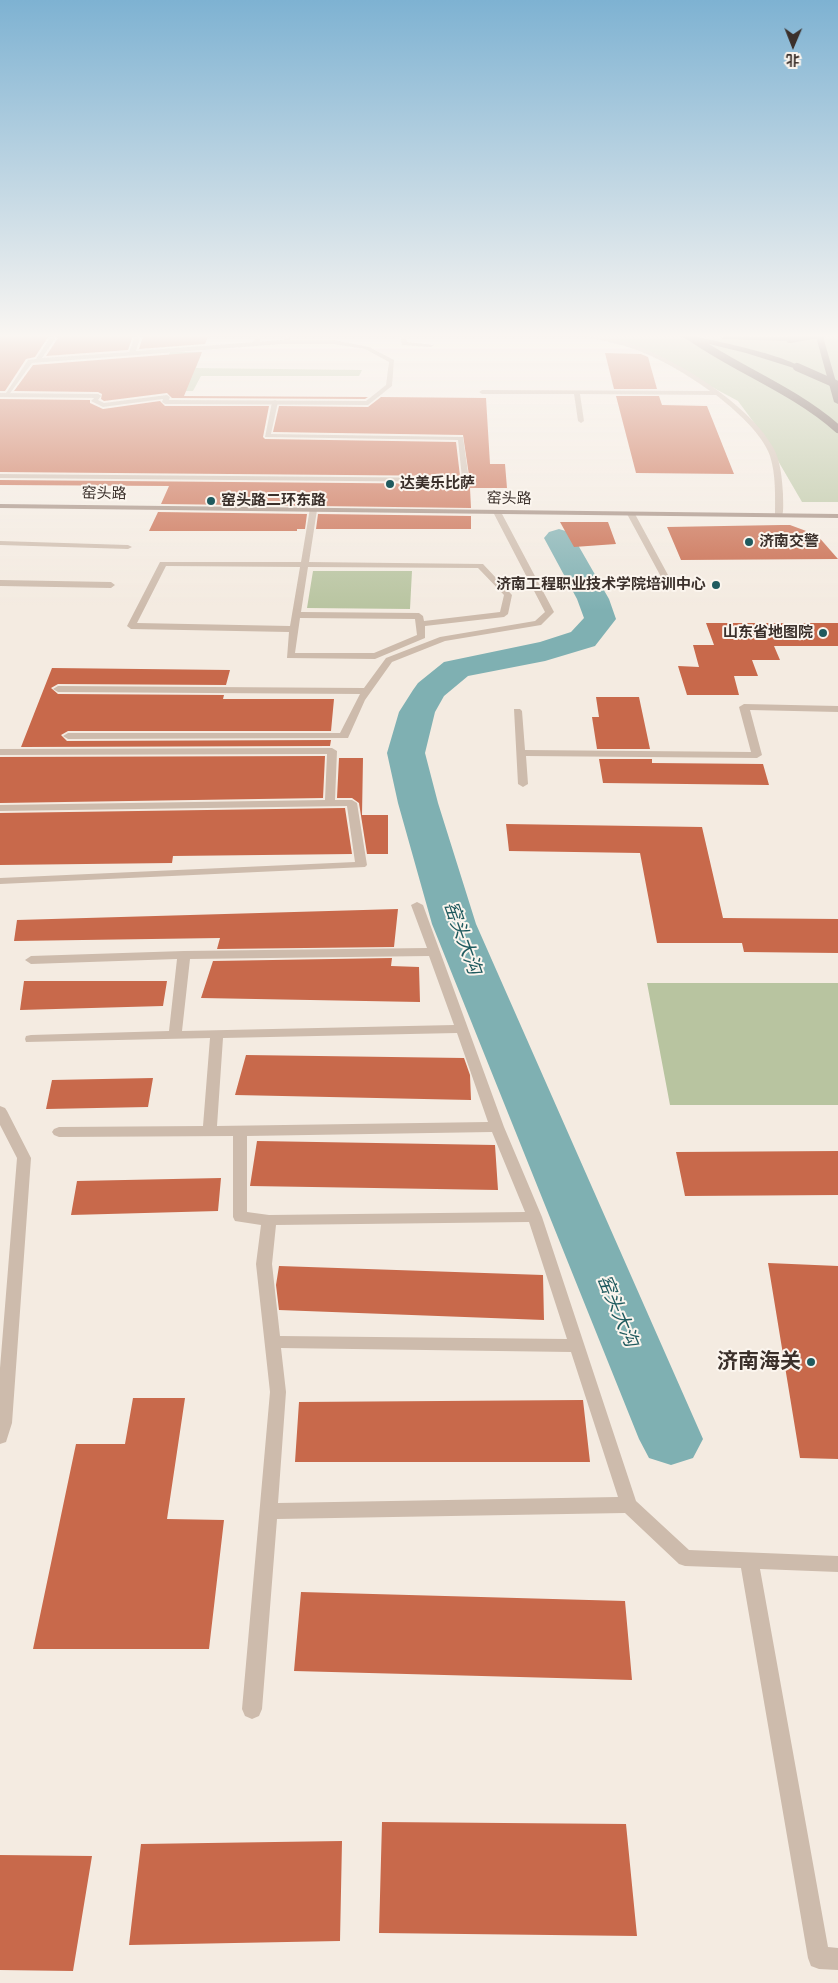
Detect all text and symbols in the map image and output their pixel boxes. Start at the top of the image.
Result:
north arrow [768,20,818,70]
text: 北 [786,51,800,70]
place label: 达美乐比萨 [400,475,475,493]
marker: 达美乐比萨 [384,478,396,490]
street label: 窑头路 [81,485,127,503]
street label: 窑头路 [486,490,532,508]
place label: 窑头路二环东路 [221,492,326,510]
marker: 窑头路二环东路 [205,495,217,507]
place label: 济南交警 [759,533,819,551]
marker: 济南交警 [743,536,755,548]
place label: 济南工程职业技术学院培训中心 [496,576,706,594]
marker: 济南工程职业技术学院培训中心 [710,579,722,591]
place label: 山东省地图院 [723,624,813,642]
marker: 山东省地图院 [817,627,829,639]
water label: 窑头大沟 [438,898,486,978]
water label: 窑头大沟 [592,1272,642,1350]
place label: 济南海关 [717,1349,801,1375]
marker: 济南海关 [805,1356,817,1368]

